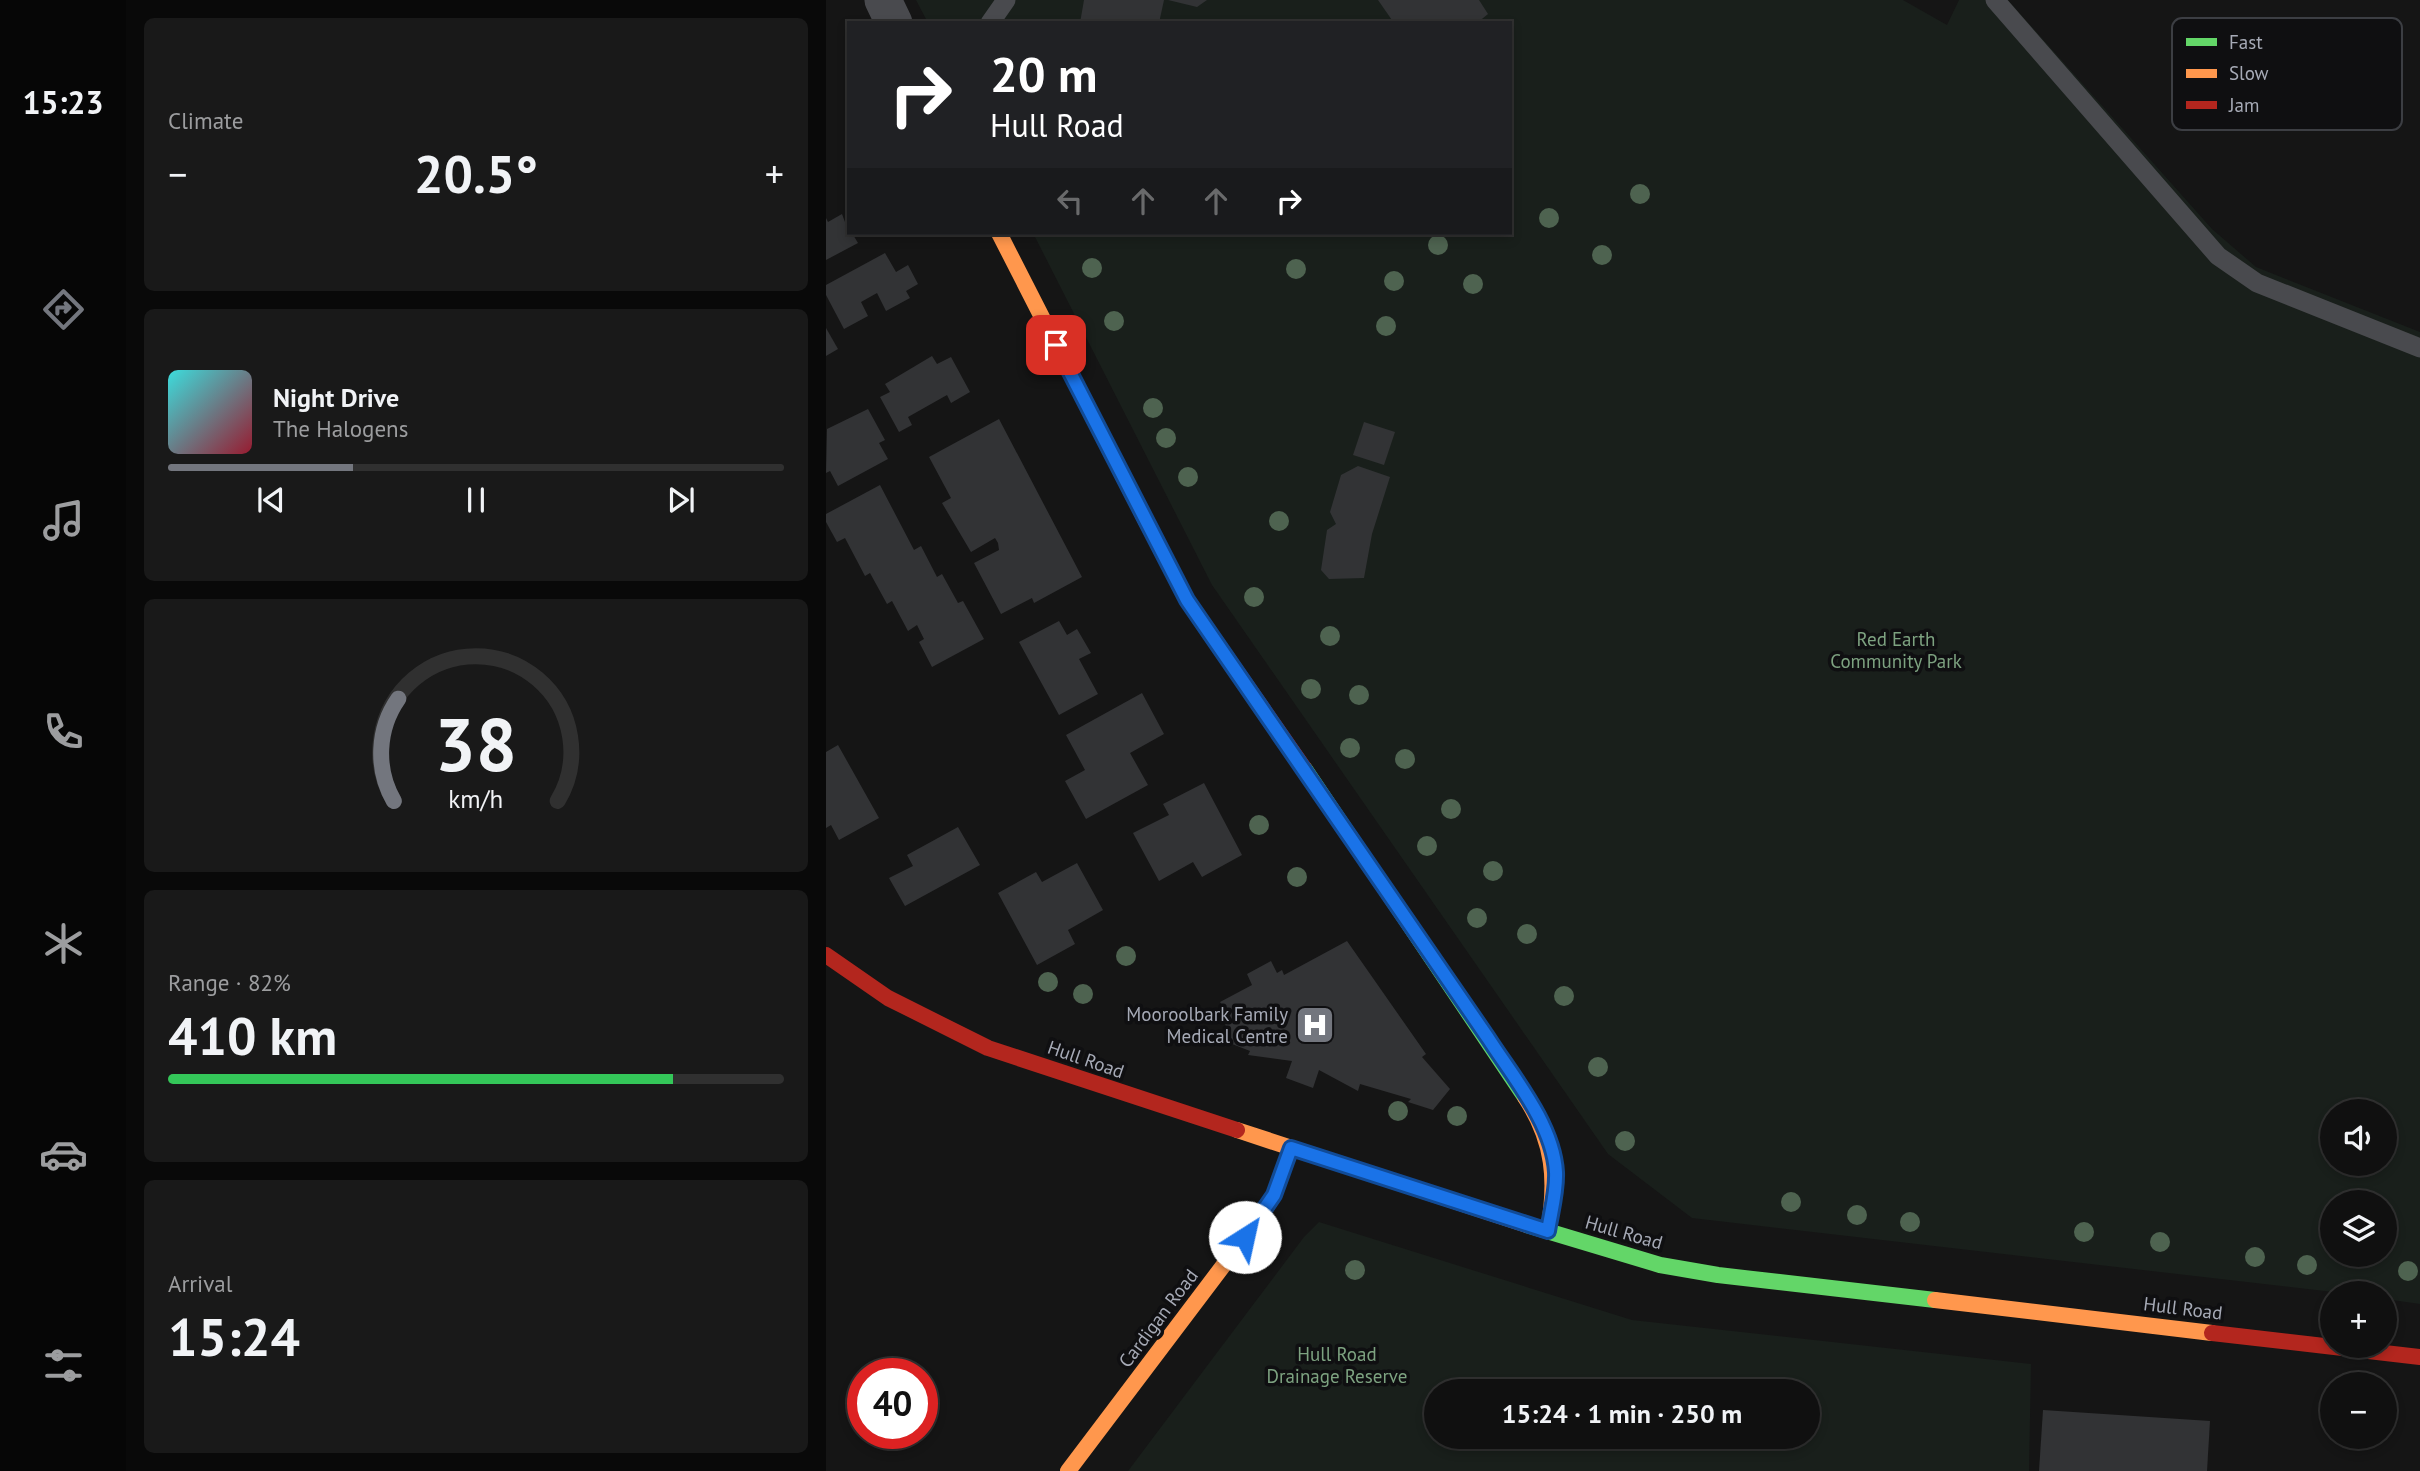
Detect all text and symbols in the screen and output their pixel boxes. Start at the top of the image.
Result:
legend [2172,18,2402,130]
text: Fast [2229,30,2263,54]
text: 20 m [990,42,1097,106]
icon: right [875,49,966,140]
text: Slow [2229,61,2269,85]
text: 15:23 [22,81,104,123]
text: Jam [2228,93,2259,117]
text: Hull Road [990,104,1124,146]
text: Climate [168,106,243,135]
text: 20.5° [414,140,538,207]
text: − [168,149,187,198]
text: + [765,149,784,198]
icon: left [1051,182,1089,220]
icon: ahead [1124,182,1162,220]
icon: ahead [1197,182,1235,220]
icon: right [1270,182,1308,220]
icon: directions [39,285,88,334]
pin [1026,315,1086,375]
icon: arrive [1037,326,1075,364]
text: Night Drive [273,381,399,414]
text: The Halogens [273,414,408,443]
icon: previous [252,481,290,519]
icon: pause [457,481,495,519]
icon: next [662,481,700,519]
icon: music [39,496,88,545]
park label: Red Earth Community Park [1830,627,1962,673]
text: 38 [435,698,517,792]
icon: phone [39,707,88,756]
text: km/h [449,783,503,815]
icon: climate [39,919,88,968]
text: Range · 82% [168,968,291,997]
text: 410 km [168,1002,337,1069]
place label: Mooroolbark Family Medical Centre [1126,1002,1288,1048]
hospital icon: Mooroolbark Family Medical Centre [1294,1004,1336,1046]
street label: Hull Road [1045,1035,1127,1083]
map controls [2320,1099,2397,1449]
button: sound [2320,1099,2397,1176]
icon: car [39,1130,88,1179]
button: layers [2320,1190,2397,1267]
position arrow [1208,1200,1282,1274]
street label: Hull Road [1583,1210,1665,1254]
street label: Cardigan Road [1113,1264,1203,1372]
text: Arrival [168,1269,232,1298]
button: + [2320,1281,2397,1358]
street label: Hull Road [2142,1291,2224,1325]
text: 15:24 [168,1303,300,1370]
icon: filters [39,1341,88,1390]
park label: Hull Road Drainage Reserve [1267,1342,1407,1388]
speed limit sign: 40 [847,1358,938,1449]
button: − [2320,1372,2397,1449]
text: 15:24 · 1 min · 250 m [1502,1397,1742,1430]

